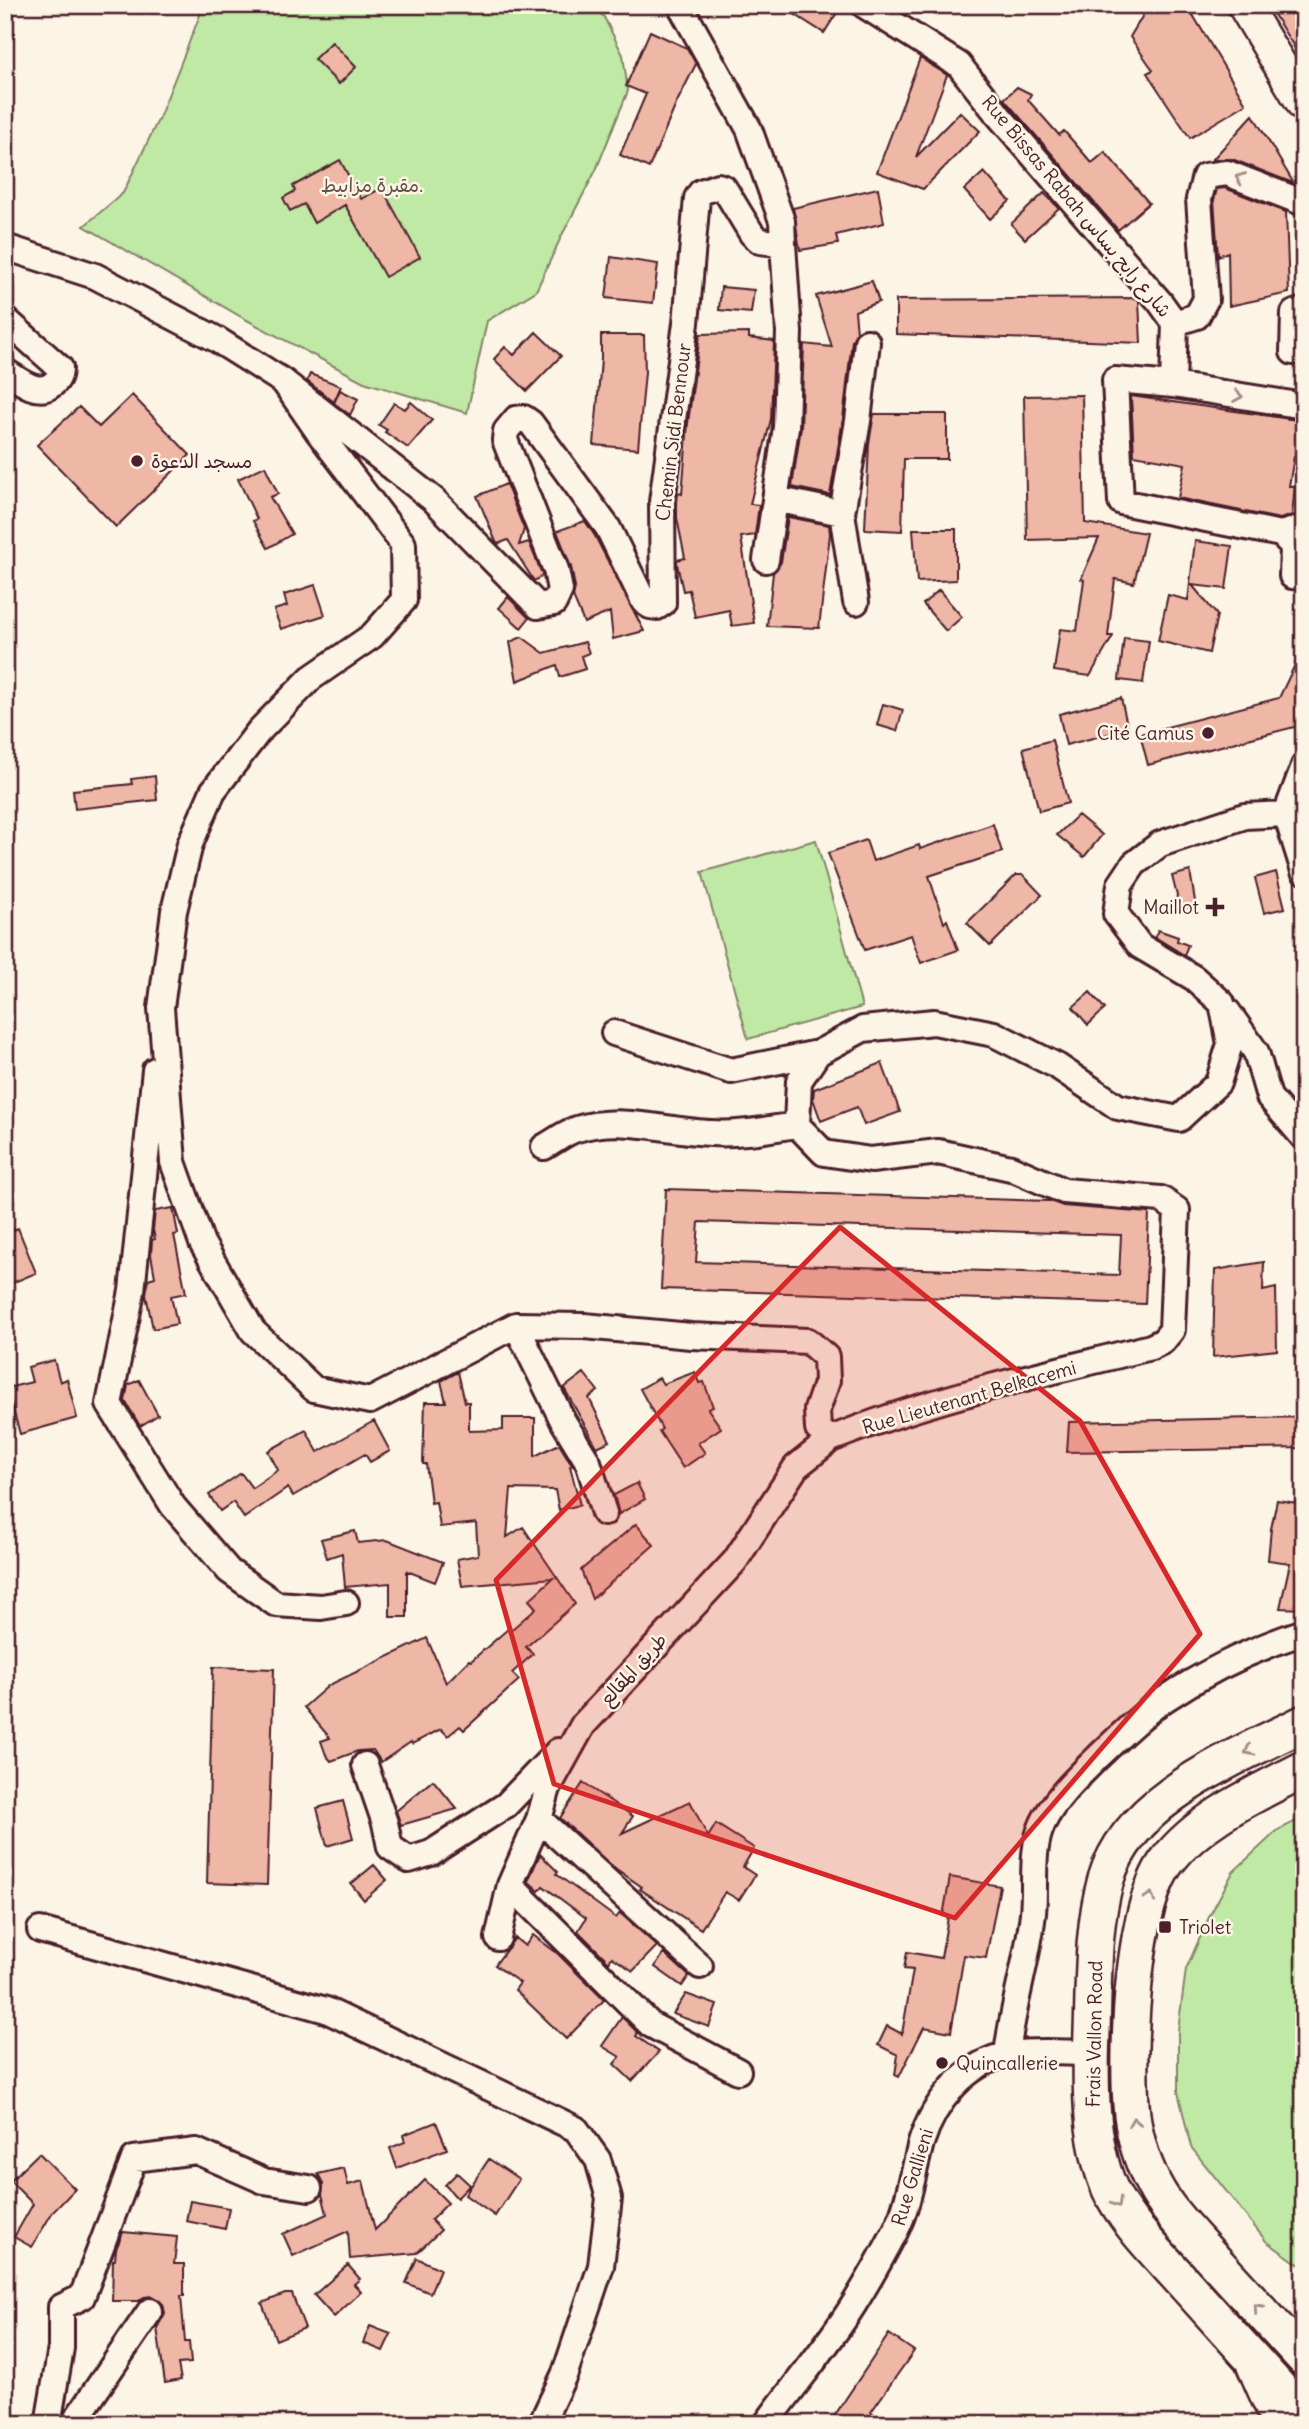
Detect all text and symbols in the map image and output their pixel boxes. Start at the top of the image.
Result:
street label: Rue Bissas Rabah شارع رابح بساس [975,90,1177,323]
one-way arrow [1235,172,1247,186]
park label: مقبرة مزابيط. [321,173,423,197]
street label: Chemin Sidi Bennour [650,341,696,522]
one-way arrow [1233,388,1244,403]
place label: مسجد الدعوة [151,449,252,473]
marker: مسجد الدعوة [129,453,145,469]
place label: Cité Camus [1097,721,1194,745]
marker: Cité Camus [1200,725,1216,741]
place label: Maillot [1143,895,1199,919]
marker: Maillot [1205,897,1225,917]
street label: Rue Lieutenant Belkacemi [859,1355,1079,1439]
street label: طريق المقالع [594,1628,673,1712]
one-way arrow [1244,1742,1256,1756]
one-way arrow [1142,1891,1156,1904]
place label: Triolet [1179,1915,1231,1939]
marker: Triolet [1157,1919,1173,1935]
street label: Frais Vallon Road [1081,1960,1107,2108]
place label: Quincallerie [956,2051,1058,2075]
marker: Quincallerie [934,2055,950,2071]
one-way arrow [1127,2116,1142,2128]
street label: Rue Gallieni [886,2125,938,2229]
one-way arrow [1109,2195,1122,2208]
one-way arrow [1254,2303,1266,2316]

